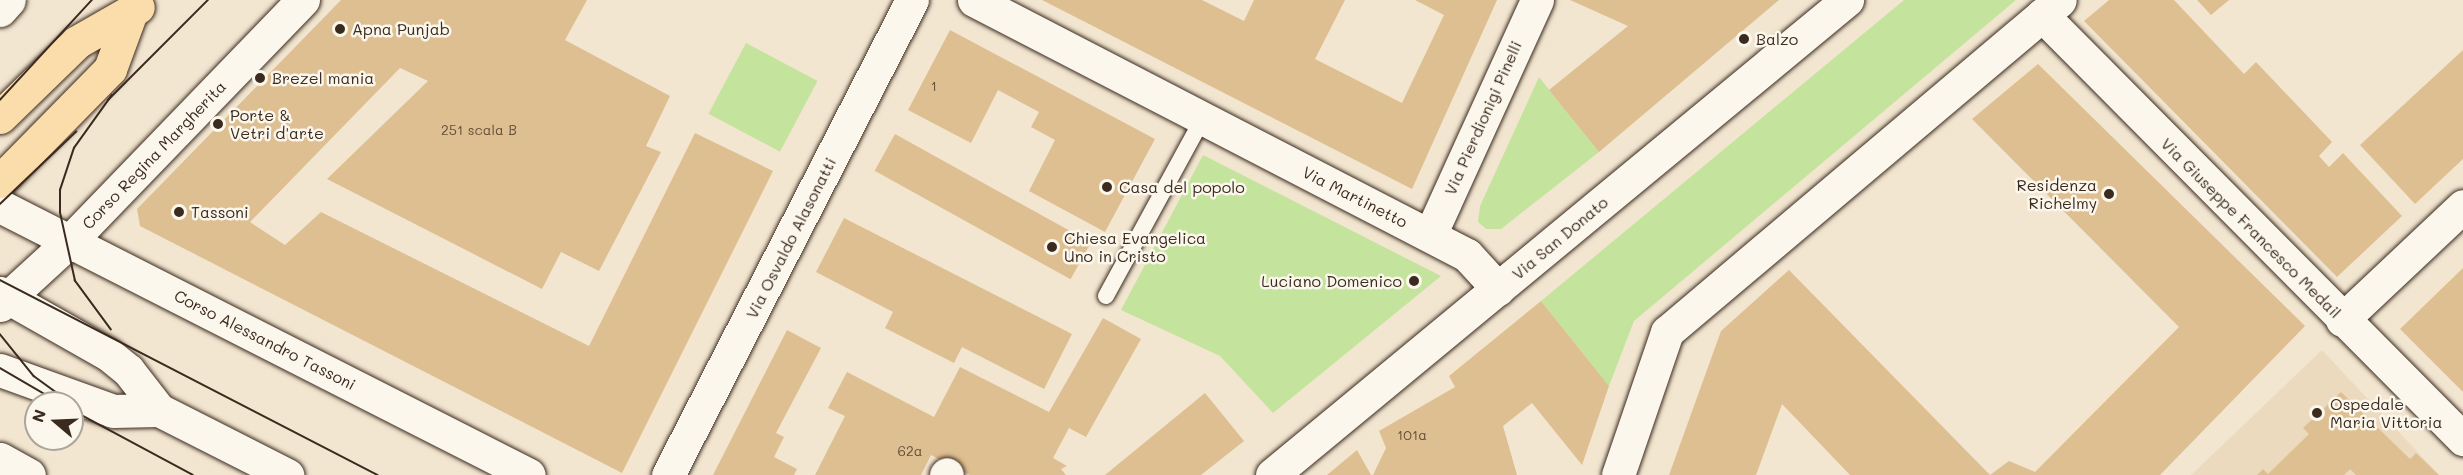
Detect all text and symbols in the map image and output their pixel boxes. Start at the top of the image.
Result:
place label: Apna Punjab [352,19,450,39]
marker: Apna Punjab [333,22,347,36]
place label: Balzo [1756,29,1798,49]
marker: Balzo [1737,32,1751,46]
street label: Via Pierdionigi Pinelli [1440,38,1526,198]
place label: Brezel mania [272,68,374,88]
marker: Brezel mania [253,71,267,85]
street label: Corso Regina Margherita [78,77,230,233]
house number: 1 [931,78,937,94]
place label: Porte & Vetri d'arte [230,105,324,143]
marker: Porte & Vetri d'arte [211,117,225,131]
house number: 251 scala B [441,122,517,138]
street label: Via Giuseppe Francesco Medail [2157,134,2345,322]
street label: Via Osvaldo Alasonatti [742,154,840,322]
street label: Via Martinetto [1299,162,1411,232]
place label: Residenza Richelmy [2016,175,2097,213]
place label: Casa del popolo [1119,177,1245,197]
marker: Casa del popolo [1100,180,1114,194]
marker: Residenza Richelmy [2102,187,2116,201]
street label: Via San Donato [1508,192,1612,284]
place label: Tassoni [191,202,249,222]
marker: Tassoni [172,205,186,219]
place label: Chiesa Evangelica Uno in Cristo [1064,228,1206,266]
marker: Chiesa Evangelica Uno in Cristo [1045,240,1059,254]
place label: Luciano Domenico [1261,271,1402,291]
marker: Luciano Domenico [1407,274,1421,288]
street label: Corso Alessandro Tassoni [171,286,359,394]
north arrow [24,391,84,451]
place label: Ospedale Maria Vittoria [2330,394,2442,432]
marker: Ospedale Maria Vittoria [2308,404,2326,422]
text: N [26,406,50,425]
house number: 101a [1397,427,1427,443]
house number: 62a [898,443,922,459]

